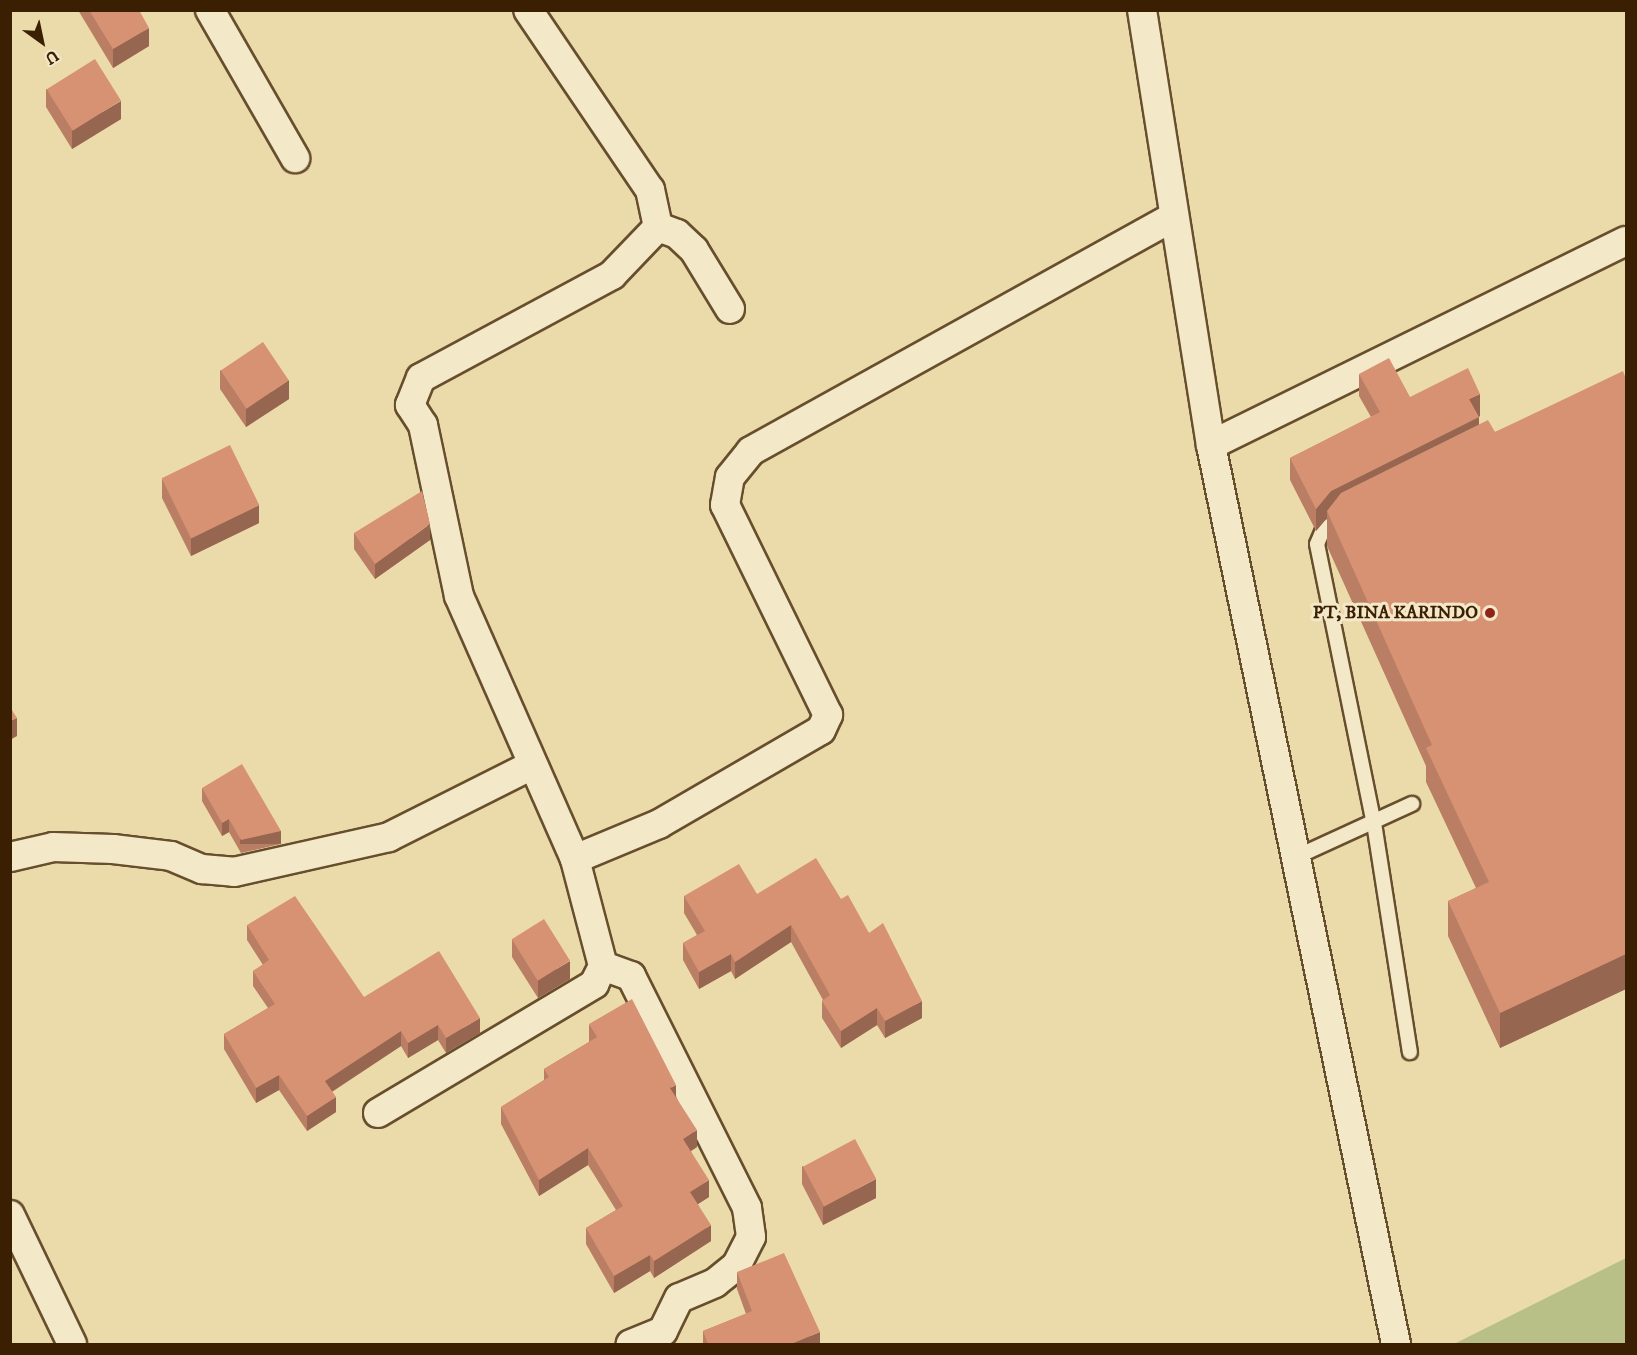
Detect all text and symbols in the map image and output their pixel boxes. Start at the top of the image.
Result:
north arrow [12,12,72,72]
text: U [41,45,62,69]
place label: PT, BINA KARINDO [1313,602,1478,624]
marker: PT, BINA KARINDO [1483,606,1497,620]

